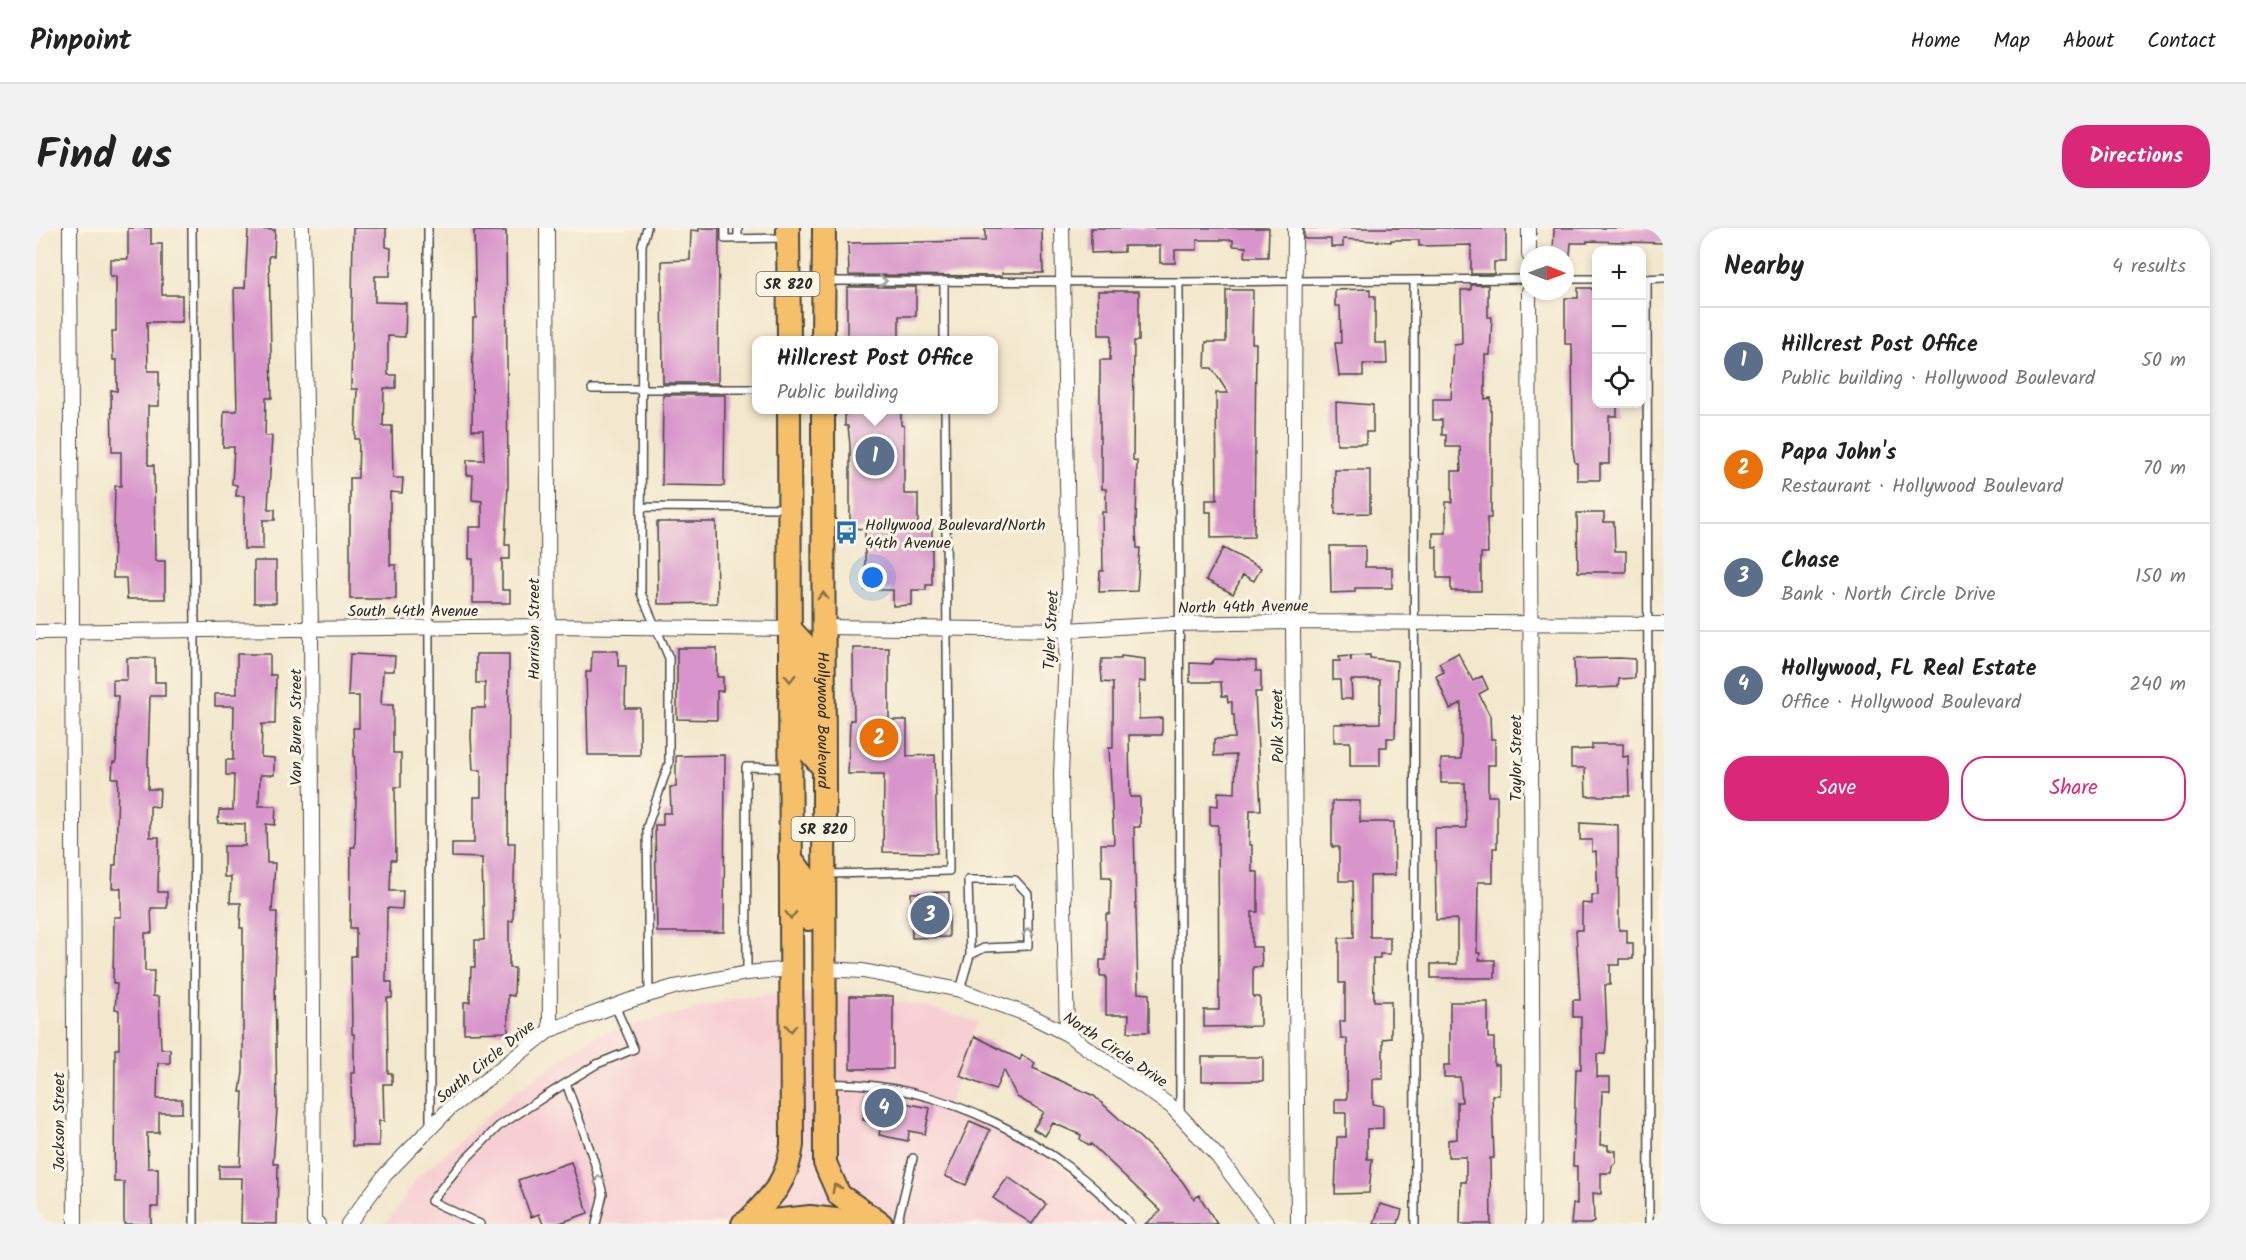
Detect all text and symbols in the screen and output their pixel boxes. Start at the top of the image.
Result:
text: Pinpoint [30,19,131,64]
text: Home [1911,25,1960,58]
text: Map [1993,25,2030,58]
text: About [2063,25,2114,58]
text: Contact [2147,25,2216,58]
text: Find us [36,123,172,190]
button: Directions [2062,125,2210,188]
north arrow [1520,246,1574,300]
map controls [1592,246,1646,408]
button: + [1592,246,1646,300]
text: Nearby [1724,246,1804,288]
text: 4 results [2112,251,2186,283]
road number: SR 820 [756,272,819,296]
one-way arrow [878,275,887,287]
button: − [1592,300,1646,354]
text: Hillcrest Post Office [1781,328,1978,363]
popup [752,336,998,414]
text: Hillcrest Post Office [777,342,973,377]
text: 1 [1740,345,1747,377]
text: 50 m [2141,345,2186,377]
button: locate [1592,354,1646,408]
text: Public building · Hollywood Boulevard [1781,363,2095,395]
text: Public building [777,377,899,409]
pin: 1 [856,434,894,478]
text: Papa John's [1781,436,1896,471]
text: 2 [1738,453,1749,485]
text: 70 m [2143,453,2186,485]
text: Restaurant · Hollywood Boulevard [1781,471,2063,503]
place label: Hollywood Boulevard/North 44th Avenue [865,513,1046,556]
bus stop icon: Hollywood Boulevard/North 44th Avenue [834,520,860,546]
text: Chase [1781,544,1839,579]
text: 3 [1738,561,1749,593]
text: 150 m [2135,561,2186,593]
your location [858,563,887,592]
street label: Harrison Street [522,577,547,680]
text: Bank · North Circle Drive [1781,579,1996,611]
street label: Tyler Street [1037,589,1066,670]
one-way arrow [817,592,829,601]
street label: North 44th Avenue [1178,594,1308,621]
street label: South 44th Avenue [348,599,478,624]
street label: Hollywood Boulevard [810,652,835,789]
text: Hollywood, FL Real Estate [1781,652,2036,687]
street label: Van Buren Street [284,668,309,785]
text: 4 [1738,669,1749,701]
text: 240 m [2129,669,2186,701]
one-way arrow [784,673,796,682]
text: Office · Hollywood Boulevard [1781,687,2021,719]
street label: Polk Street [1265,688,1292,763]
street label: Taylor Street [1504,714,1529,802]
pin: 2 [860,716,898,760]
button: Save [1724,756,1949,821]
button: Share [1961,756,2186,821]
road number: SR 820 [792,817,854,841]
pin: 3 [910,892,950,938]
one-way arrow [785,910,797,919]
one-way arrow [1022,927,1034,936]
street label: North Circle Drive [1058,1006,1172,1095]
street label: South Circle Drive [431,1014,541,1110]
one-way arrow [785,1023,798,1032]
street label: Jackson Street [47,1072,72,1172]
pin: 4 [864,1086,904,1130]
one-way arrow [594,1174,607,1184]
one-way arrow [832,1184,843,1194]

